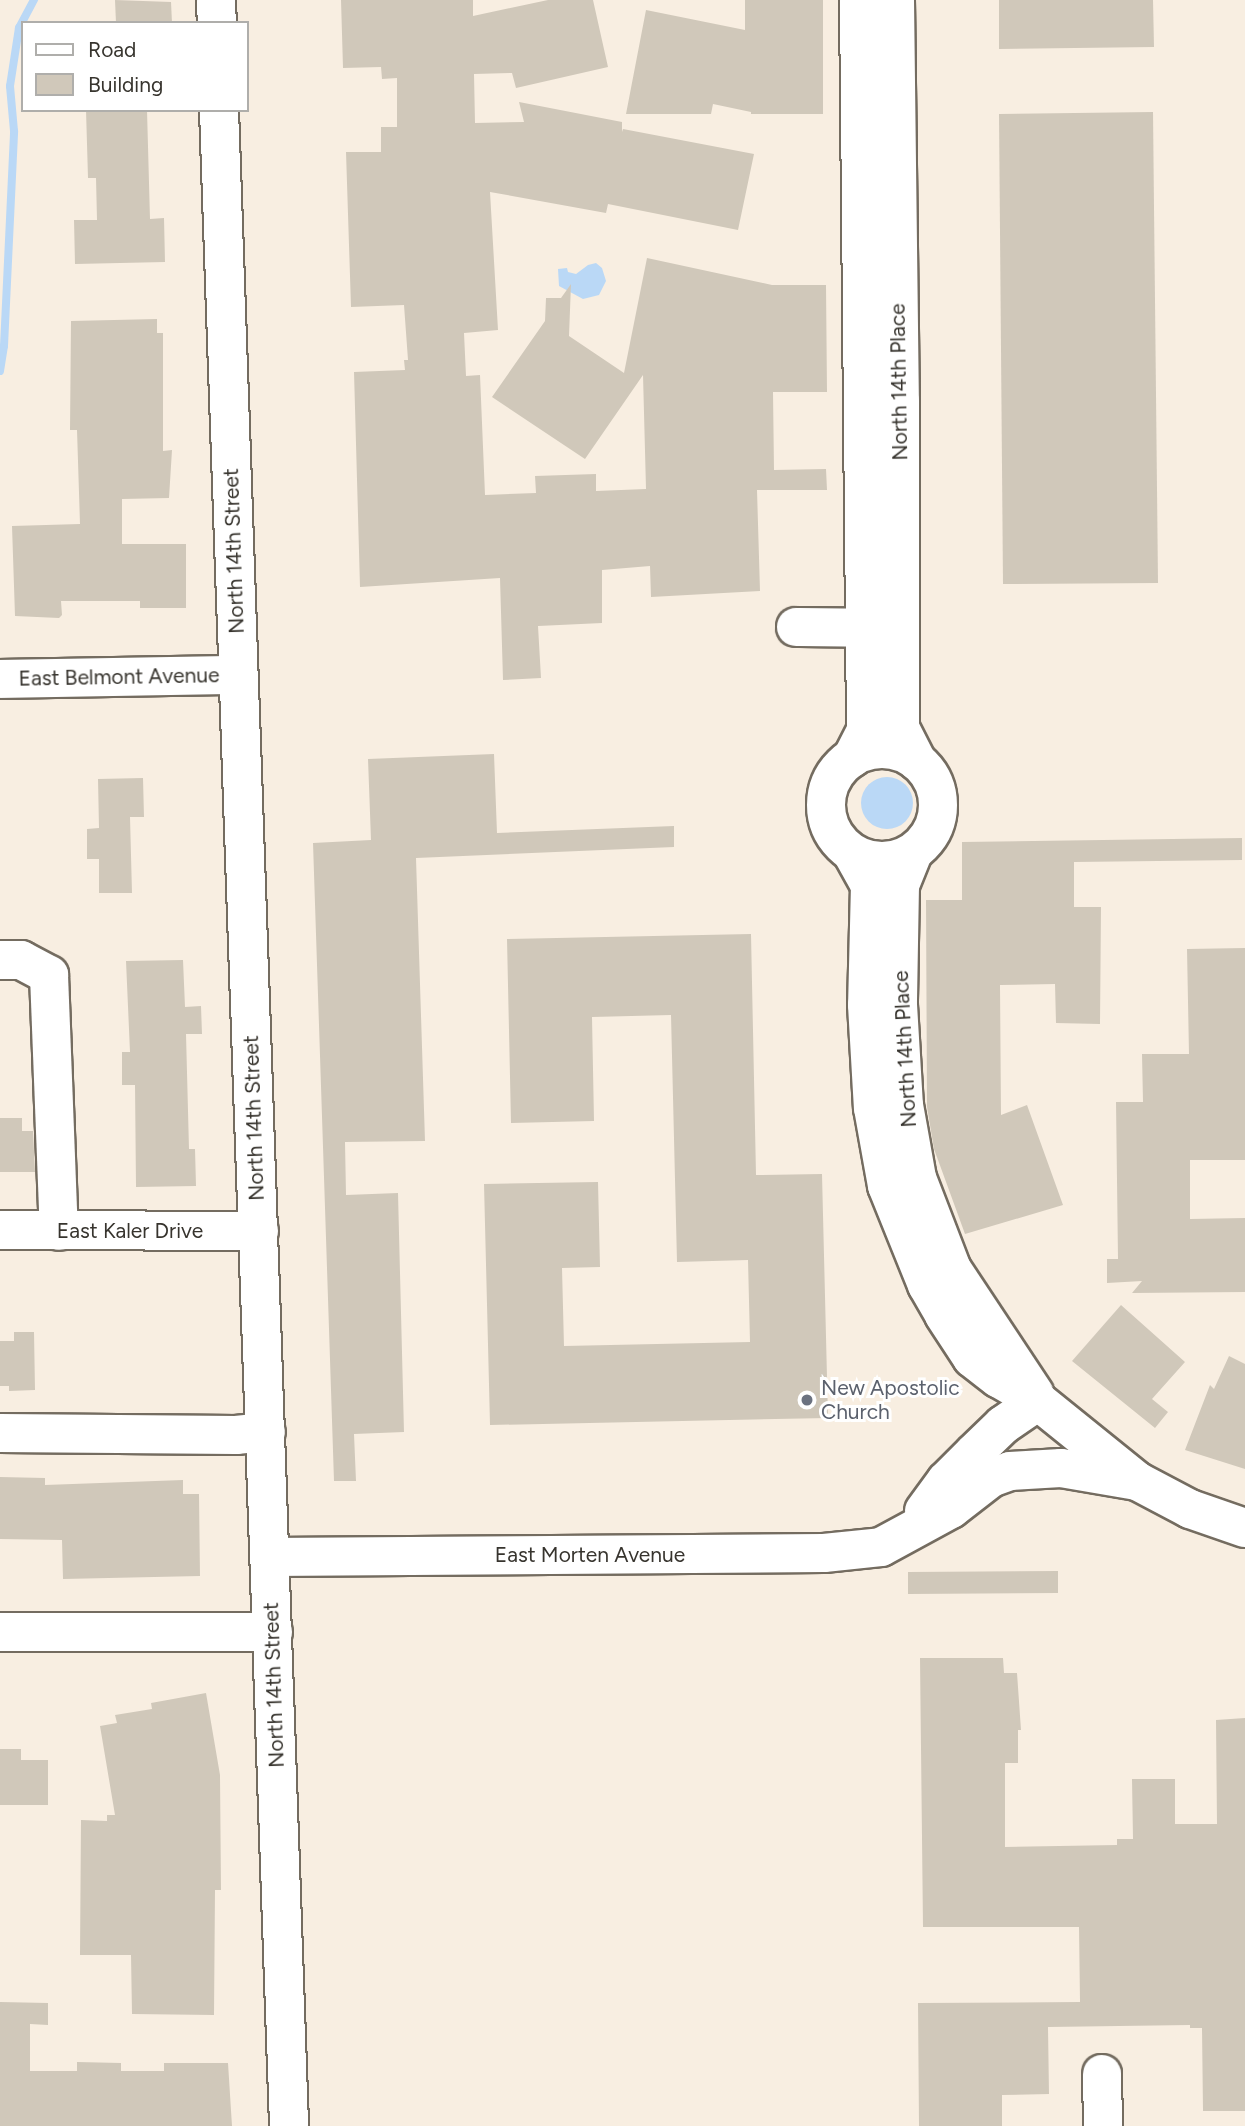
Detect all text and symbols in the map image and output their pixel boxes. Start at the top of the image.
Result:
legend [21,21,248,112]
text: Road [88,37,136,62]
text: Building [88,72,163,97]
street label: North 14th Place [885,303,913,461]
street label: North 14th Street [219,468,249,634]
street label: East Belmont Avenue [18,663,220,691]
street label: North 14th Place [888,970,922,1128]
street label: North 14th Street [239,1035,269,1201]
street label: East Kaler Drive [57,1218,203,1244]
place label: New Apostolic Church [821,1375,960,1425]
marker: New Apostolic Church [799,1392,815,1408]
street label: East Morten Avenue [495,1542,685,1568]
street label: North 14th Street [259,1602,289,1768]

